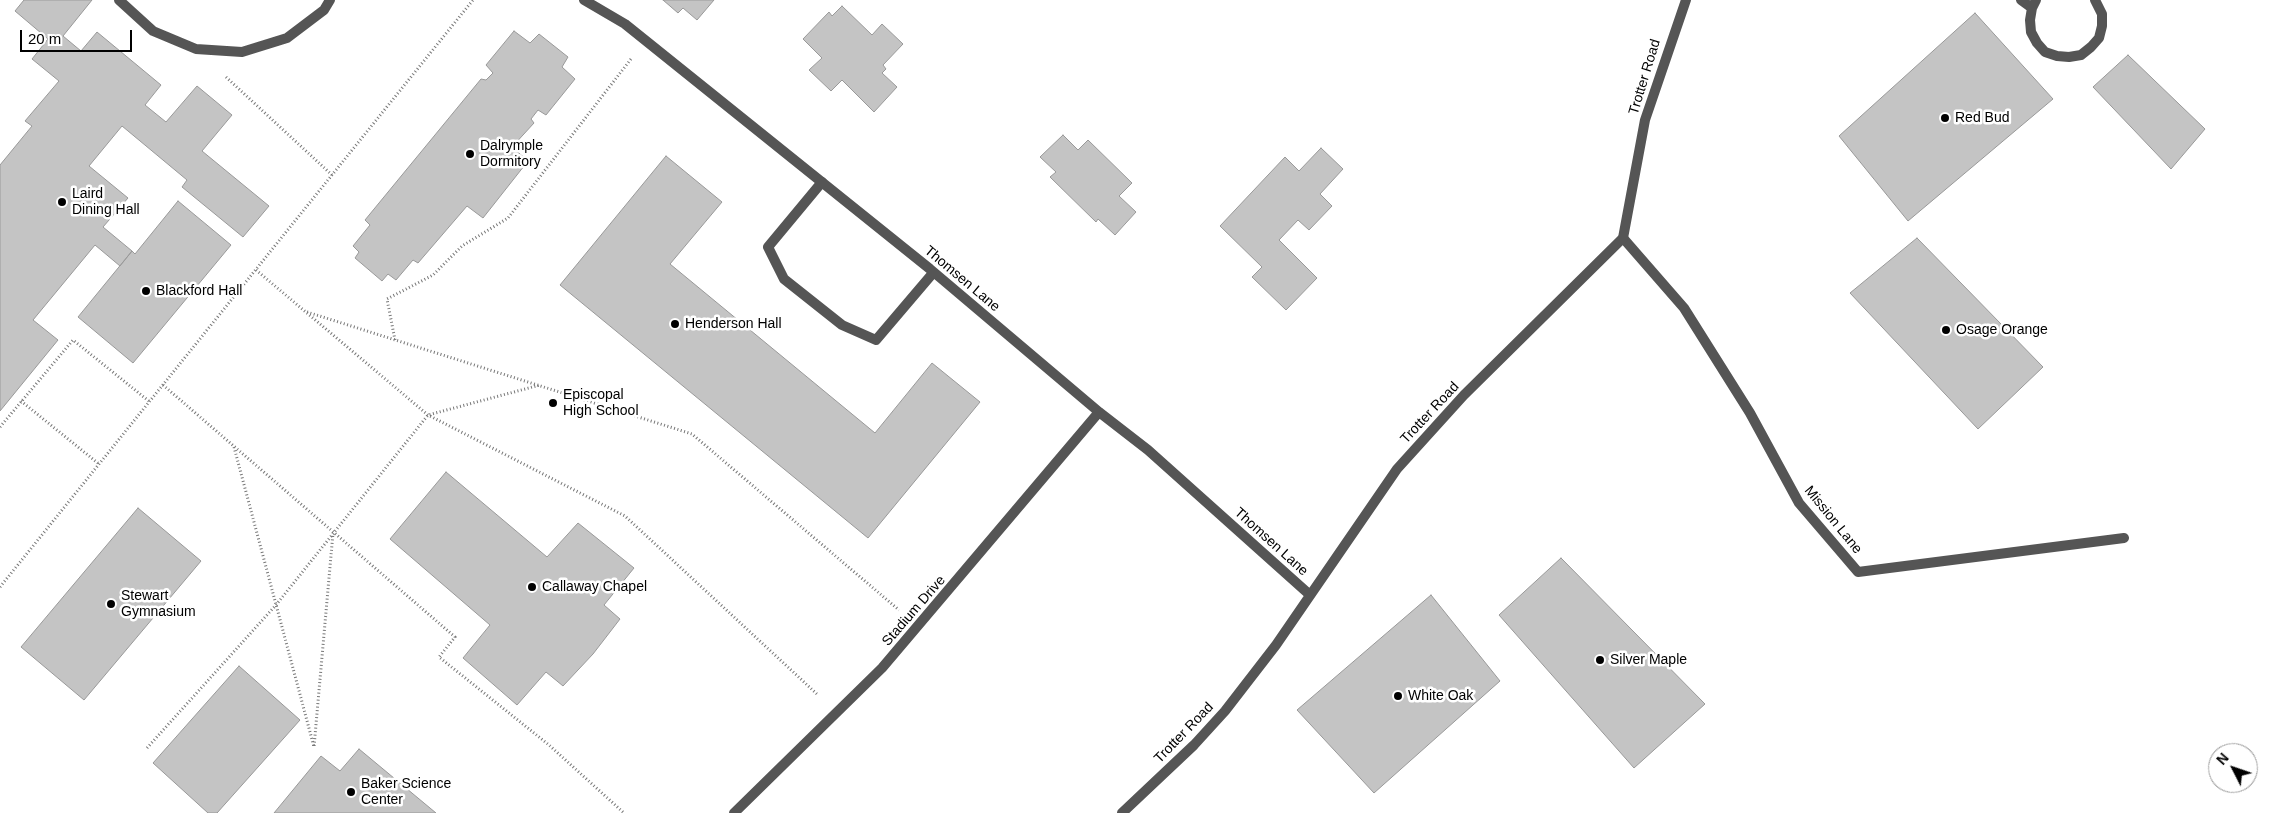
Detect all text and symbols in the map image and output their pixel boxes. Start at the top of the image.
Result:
scale bar [22,20,135,52]
text: 20 m [28,30,61,47]
street label: Trotter Road [1626,37,1664,117]
place label: Red Bud [1955,110,2009,126]
marker: Red Bud [1939,112,1951,124]
place label: Dalrymple Dormitory [480,138,543,170]
marker: Dalrymple Dormitory [464,148,476,160]
place label: Laird Dining Hall [72,186,140,218]
marker: Laird Dining Hall [56,196,68,208]
street label: Thomsen Lane [921,243,1003,315]
place label: Blackford Hall [156,283,242,299]
marker: Blackford Hall [140,285,152,297]
place label: Henderson Hall [685,316,781,332]
marker: Henderson Hall [669,318,681,330]
place label: Osage Orange [1956,322,2048,338]
marker: Osage Orange [1940,324,1952,336]
street label: Trotter Road [1397,379,1463,447]
place label: Episcopal High School [563,387,638,420]
marker: Episcopal High School [547,397,559,409]
street label: Mission Lane [1801,483,1865,557]
street label: Thomsen Lane [1231,505,1311,579]
street label: Stadium Drive [879,572,949,650]
place label: Callaway Chapel [542,579,647,595]
marker: Callaway Chapel [526,581,538,593]
place label: Stewart Gymnasium [121,588,196,620]
marker: Stewart Gymnasium [105,598,117,610]
place label: Silver Maple [1610,652,1687,668]
marker: Silver Maple [1594,654,1606,666]
place label: White Oak [1408,688,1473,704]
marker: White Oak [1392,690,1404,702]
street label: Trotter Road [1151,699,1217,767]
north arrow [2208,743,2258,793]
text: N [2213,750,2232,768]
place label: Baker Science Center [361,776,451,809]
marker: Baker Science Center [345,786,357,798]

